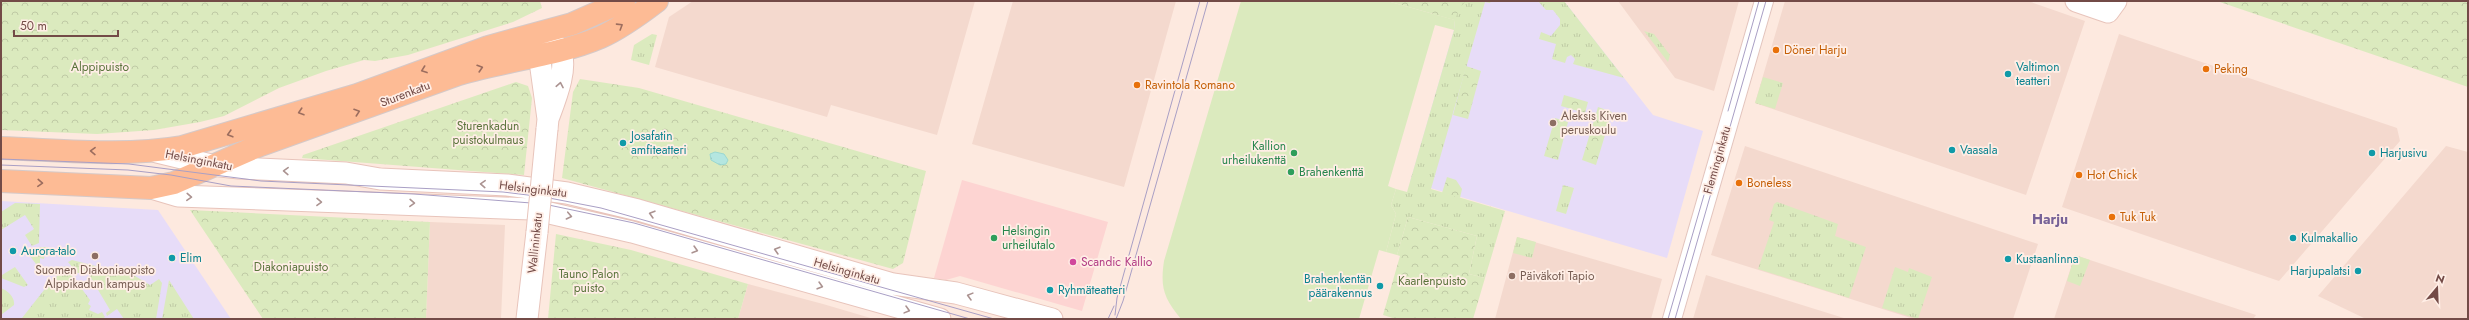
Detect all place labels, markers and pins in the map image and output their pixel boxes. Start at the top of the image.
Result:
place label: Döner Harju [1784,41,1847,59]
marker: Döner Harju [1771,45,1781,55]
place label: Valtimon teatteri [2016,58,2059,90]
place label: Peking [2214,60,2248,78]
marker: Peking [2201,64,2211,74]
marker: Valtimon teatteri [2003,69,2013,79]
place label: Ravintola Romano [1145,76,1235,94]
marker: Ravintola Romano [1132,80,1142,90]
place label: Aleksis Kiven peruskoulu [1561,107,1627,139]
marker: Aleksis Kiven peruskoulu [1548,118,1558,128]
place label: Josafatin amfiteatteri [629,127,687,159]
place label: Kallion urheilukenttä [1222,137,1286,169]
marker: Josafatin amfiteatteri [618,138,628,148]
place label: Vaasala [1960,141,1998,159]
place label: Harjusivu [2380,144,2427,162]
marker: Vaasala [1947,145,1957,155]
marker: Kallion urheilukenttä [1289,148,1299,158]
marker: Harjusivu [2367,148,2377,158]
place label: Brahenkenttä [1299,163,1364,181]
place label: Hot Chick [2087,166,2138,184]
marker: Brahenkenttä [1286,167,1296,177]
marker: Hot Chick [2074,170,2084,180]
place label: Boneless [1747,174,1792,192]
marker: Boneless [1734,178,1744,188]
place label: Tuk Tuk [2120,208,2157,226]
marker: Tuk Tuk [2107,212,2117,222]
place label: Helsingin urheilutalo [1002,222,1055,254]
place label: Kulmakallio [2301,229,2358,247]
marker: Helsingin urheilutalo [989,233,999,243]
marker: Kulmakallio [2288,233,2298,243]
place label: Aurora-talo [21,242,76,260]
marker: Aurora-talo [8,246,18,256]
place label: Elim [180,249,202,267]
place label: Kustaanlinna [2016,250,2079,268]
marker: Suomen Diakoniaopisto Alppikadun kampus [90,251,100,261]
marker: Elim [167,253,177,263]
place label: Scandic Kallio [1081,253,1153,271]
marker: Kustaanlinna [2003,254,2013,264]
marker: Scandic Kallio [1068,257,1078,267]
place label: Suomen Diakoniaopisto Alppikadun kampus [35,261,155,293]
place label: Harjupalatsi [2290,262,2350,280]
marker: Harjupalatsi [2353,266,2363,276]
place label: Päiväkoti Tapio [1520,267,1595,285]
place label: Brahenkentän päärakennus [1304,270,1372,302]
marker: Päiväkoti Tapio [1507,271,1517,281]
place label: Ryhmäteatteri [1058,281,1126,299]
marker: Brahenkentän päärakennus [1375,281,1385,291]
marker: Ryhmäteatteri [1045,285,1055,295]

